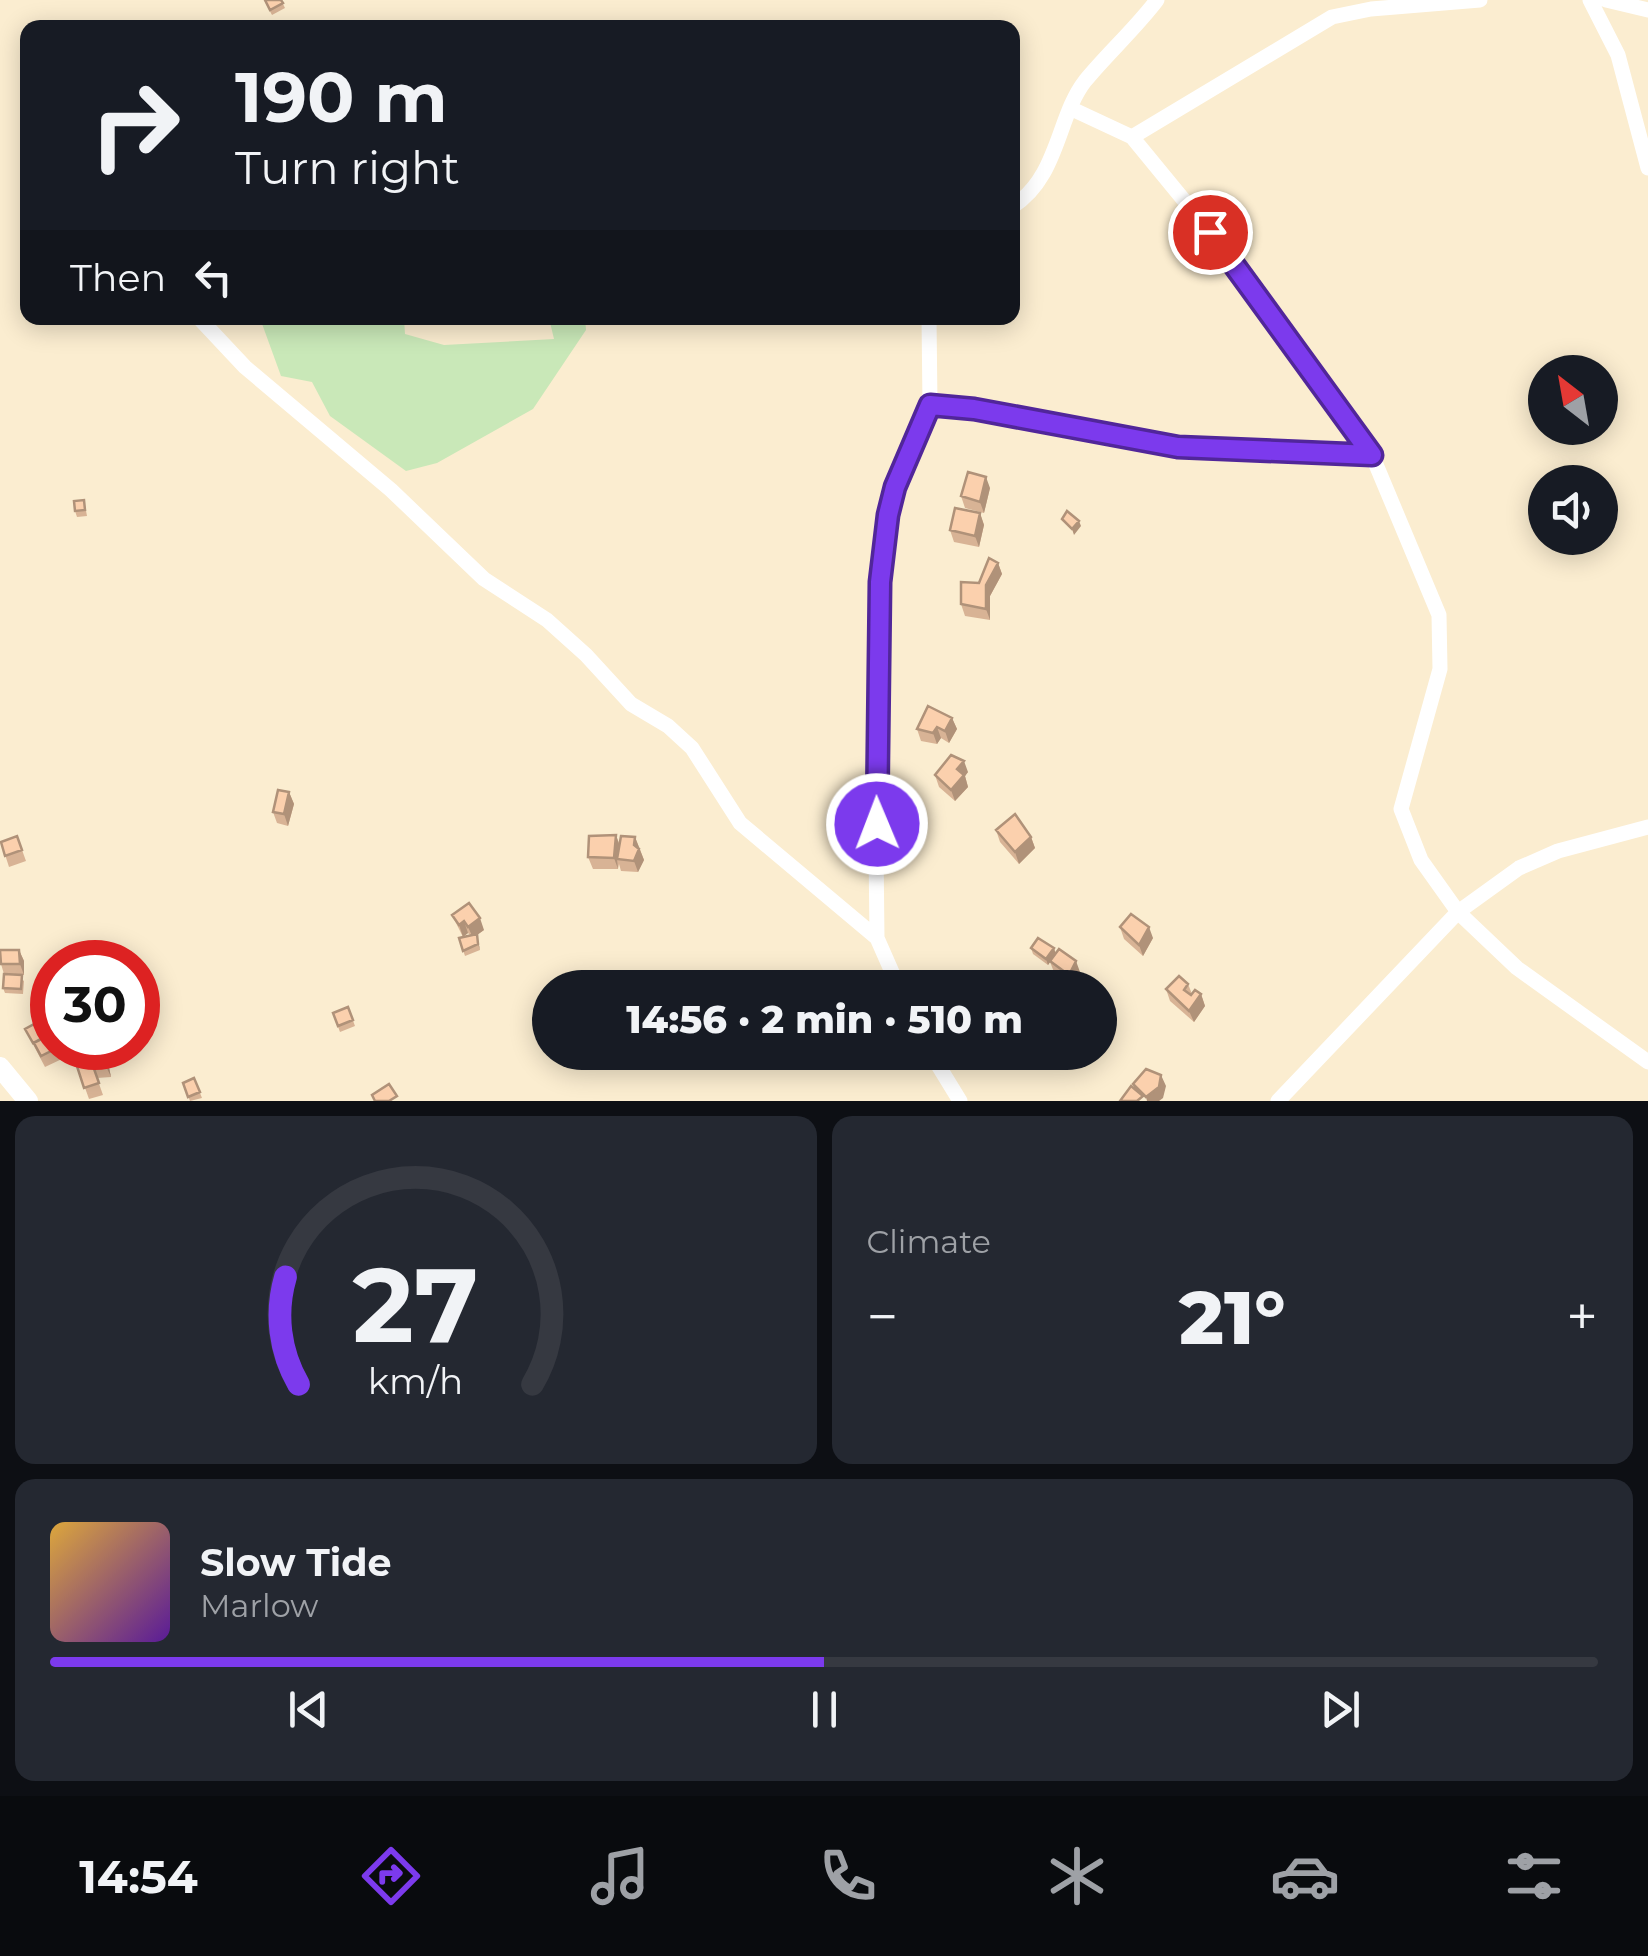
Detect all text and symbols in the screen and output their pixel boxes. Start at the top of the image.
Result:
text: 190 m [235,54,448,140]
icon: right [70,60,200,190]
text: Turn right [235,140,460,195]
pin [1168,190,1253,275]
icon: arrive [1183,205,1238,260]
icon: left [186,250,241,305]
text: Then [70,254,166,301]
north arrow [1528,355,1618,445]
map controls [1528,355,1618,555]
button: sound [1528,465,1618,555]
position arrow [825,772,929,876]
speed limit sign: 30 [30,940,160,1070]
text: 14:56 · 2 min · 510 m [626,996,1023,1043]
text: Climate [867,1222,991,1261]
text: 27 [353,1241,479,1368]
text: 21° [1179,1271,1286,1363]
text: − [867,1283,898,1350]
text: + [1566,1283,1598,1350]
text: km/h [368,1359,463,1403]
text: Slow Tide [200,1539,392,1586]
text: Marlow [200,1586,318,1625]
icon: previous [281,1682,336,1737]
icon: pause [797,1682,852,1737]
icon: next [1313,1682,1368,1737]
icon: directions [356,1841,426,1911]
icon: music [585,1841,655,1911]
icon: phone [813,1841,883,1911]
icon: climate [1042,1841,1112,1911]
icon: car [1270,1841,1340,1911]
icon: filters [1499,1841,1569,1911]
text: 14:54 [79,1849,198,1904]

